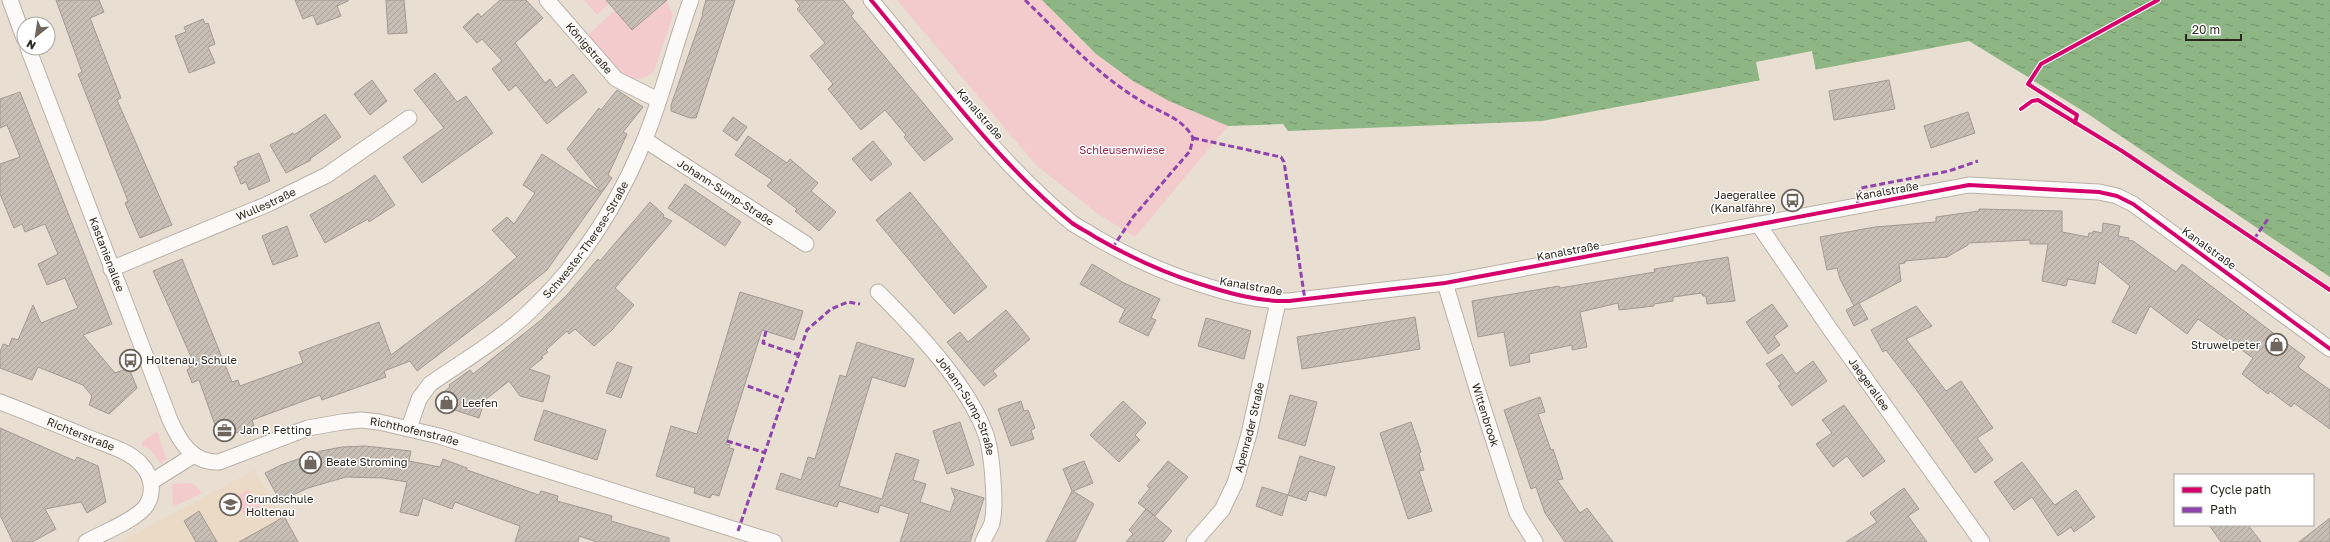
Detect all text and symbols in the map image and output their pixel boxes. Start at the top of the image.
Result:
north arrow [16,16,56,56]
scale bar [2186,16,2241,42]
street label: Königstraße [564,20,615,76]
text: 20 m [2192,22,2220,37]
text: N [24,37,38,53]
street label: Kanalstraße [955,85,1006,142]
park label: Schleusenwiese [1079,143,1165,156]
street label: Johann-Sump-Straße [675,156,777,228]
street label: Schwester-Therese-Straße [540,179,630,301]
street label: Kanalstraße [1854,179,1919,202]
street label: Wullestraße [234,184,298,222]
place label: Jaegerallee (Kanalfähre) [1710,188,1776,214]
bus stop icon: Jaegerallee (Kanalfähre) [1779,188,1805,214]
street label: Kastanienallee [87,215,127,294]
street label: Kanalstraße [2180,224,2239,272]
street label: Kanalstraße [1535,238,1600,263]
street label: Kanalstraße [1219,274,1284,297]
shop icon: Struwelpeter [2263,332,2289,358]
place label: Struwelpeter [2191,338,2261,351]
bus stop icon: Holtenau, Schule [118,347,144,373]
place label: Holtenau, Schule [146,353,237,366]
street label: Johann-Sump-Straße [934,353,998,456]
street label: Jaegerallee [1846,355,1893,413]
street label: Apenrader Straße [1231,381,1266,474]
street label: Wittenbrook [1470,382,1502,448]
shop icon: Leefen [433,390,459,416]
place label: Leefen [462,396,498,409]
street label: Richterstraße [45,414,117,453]
street label: Richthofenstraße [369,414,461,448]
office icon: Jan P. Fetting [212,417,238,443]
place label: Jan P. Fetting [240,423,312,436]
shop icon: Beate Stroming [297,449,323,475]
place label: Beate Stroming [326,455,408,468]
legend [2174,474,2314,526]
text: Cycle path [2210,482,2271,497]
school or university icon: Grundschule Holtenau [218,492,244,518]
place label: Grundschule Holtenau [246,492,313,518]
text: Path [2210,502,2237,517]

